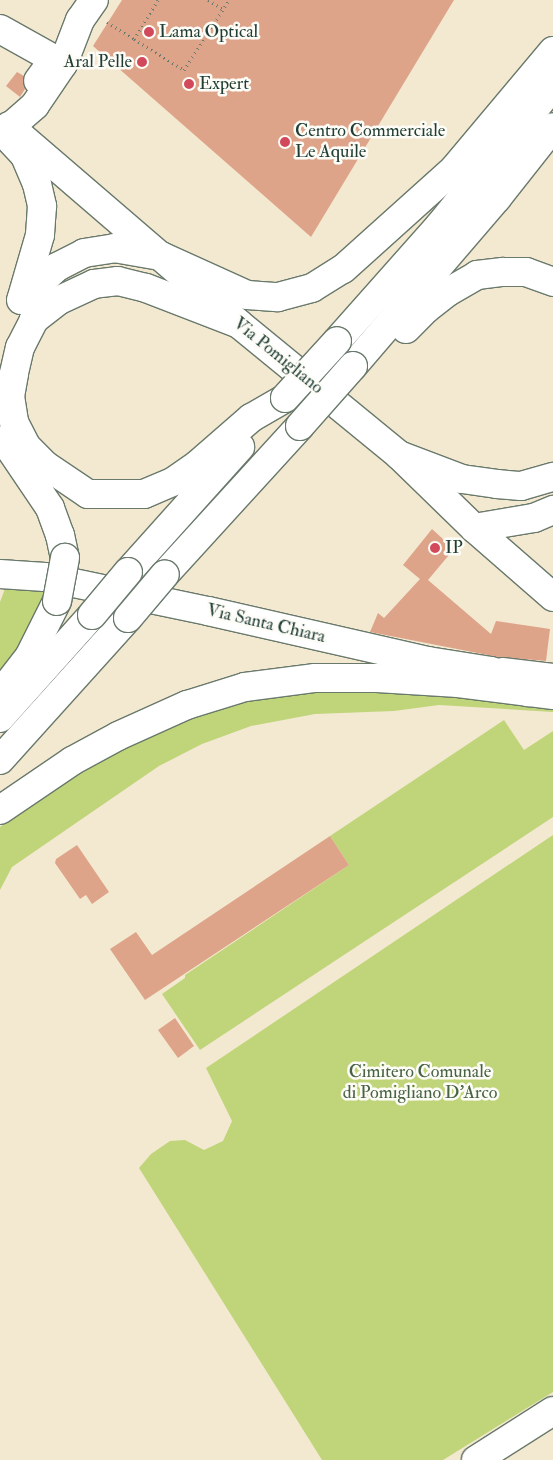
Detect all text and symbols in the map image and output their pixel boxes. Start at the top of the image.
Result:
place label: Lama Optical [159,21,258,43]
marker: Lama Optical [143,26,155,38]
place label: Aral Pelle [64,51,132,73]
marker: Aral Pelle [136,56,148,68]
place label: Expert [199,73,249,95]
marker: Expert [183,78,195,90]
place label: Centro Commerciale Le Aquile [295,121,445,163]
marker: Centro Commerciale Le Aquile [279,136,291,148]
street label: Via Pomigliano [229,313,327,399]
place label: IP [445,537,463,559]
marker: IP [429,542,441,554]
street label: Via Santa Chiara [205,600,327,648]
park label: Cimitero Comunale di Pomigliano D'Arco [343,1062,497,1104]

